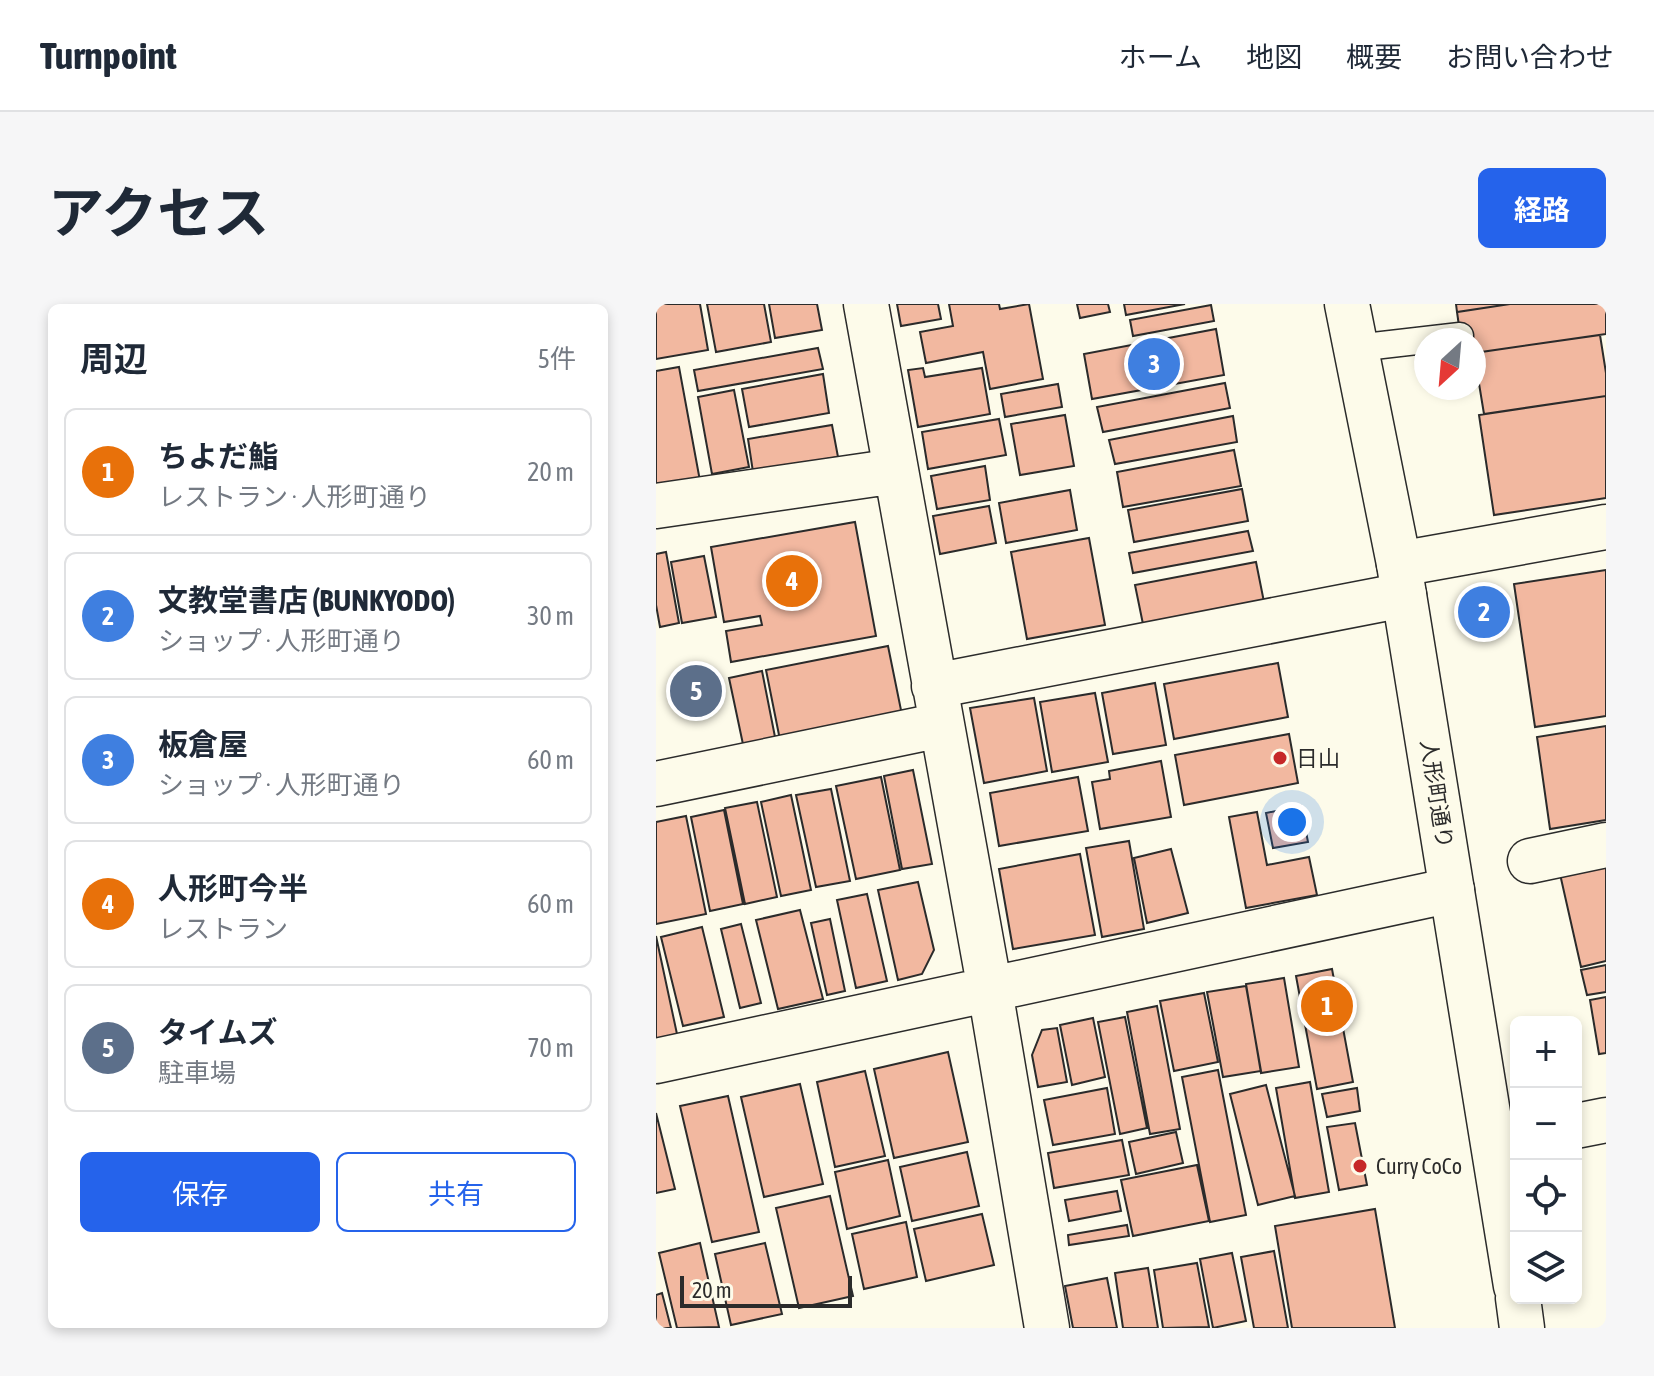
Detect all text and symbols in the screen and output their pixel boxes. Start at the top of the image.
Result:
text: Turnpoint [40,34,177,77]
text: ホーム [1119,41,1202,73]
text: 地図 [1246,41,1302,73]
text: 概要 [1346,41,1402,73]
text: お問い合わせ [1446,41,1614,73]
button: 経路 [1478,168,1606,248]
text: アクセス [48,181,269,245]
north arrow [1414,328,1486,400]
pin: 3 [1128,334,1180,394]
text: 周辺 [80,339,148,378]
text: 5件 [538,344,576,374]
text: ちよだ鮨 [158,439,278,473]
text: 1 [102,457,114,487]
text: 20 m [527,457,574,487]
text: レストラン · 人形町通り [158,482,431,512]
pin: 4 [766,551,818,611]
pin: 2 [1458,582,1510,642]
text: 文教堂書店 (BUNKYODO) [158,583,455,617]
text: 2 [102,601,114,631]
text: 30 m [527,601,574,631]
text: ショップ · 人形町通り [158,626,405,656]
pin: 5 [670,661,722,721]
text: 板倉屋 [158,727,248,761]
street label: 人形町通り [1416,738,1458,850]
text: 3 [102,745,114,775]
text: 60 m [527,745,574,775]
place label: 日山 [1296,745,1340,771]
marker: 日山 [1271,749,1289,767]
text: ショップ · 人形町通り [158,770,405,800]
your location [1272,802,1312,842]
text: 人形町今半 [158,871,308,905]
text: 4 [102,889,114,919]
text: 60 m [527,889,574,919]
text: レストラン [158,914,288,944]
pin: 1 [1301,976,1353,1036]
text: タイムズ [158,1015,277,1049]
map controls [1510,1016,1582,1304]
button: + [1510,1016,1582,1088]
text: 5 [102,1033,114,1063]
text: 70 m [527,1033,574,1063]
text: 駐車場 [158,1058,236,1088]
button: − [1510,1088,1582,1160]
button: 保存 [80,1152,320,1232]
button: 共有 [336,1152,576,1232]
place label: Curry CoCo [1376,1153,1462,1179]
marker: Curry CoCo [1351,1157,1369,1175]
button: locate [1510,1160,1582,1232]
button: layers [1510,1232,1582,1304]
scale bar [680,1272,852,1308]
text: 20 m [692,1277,732,1303]

